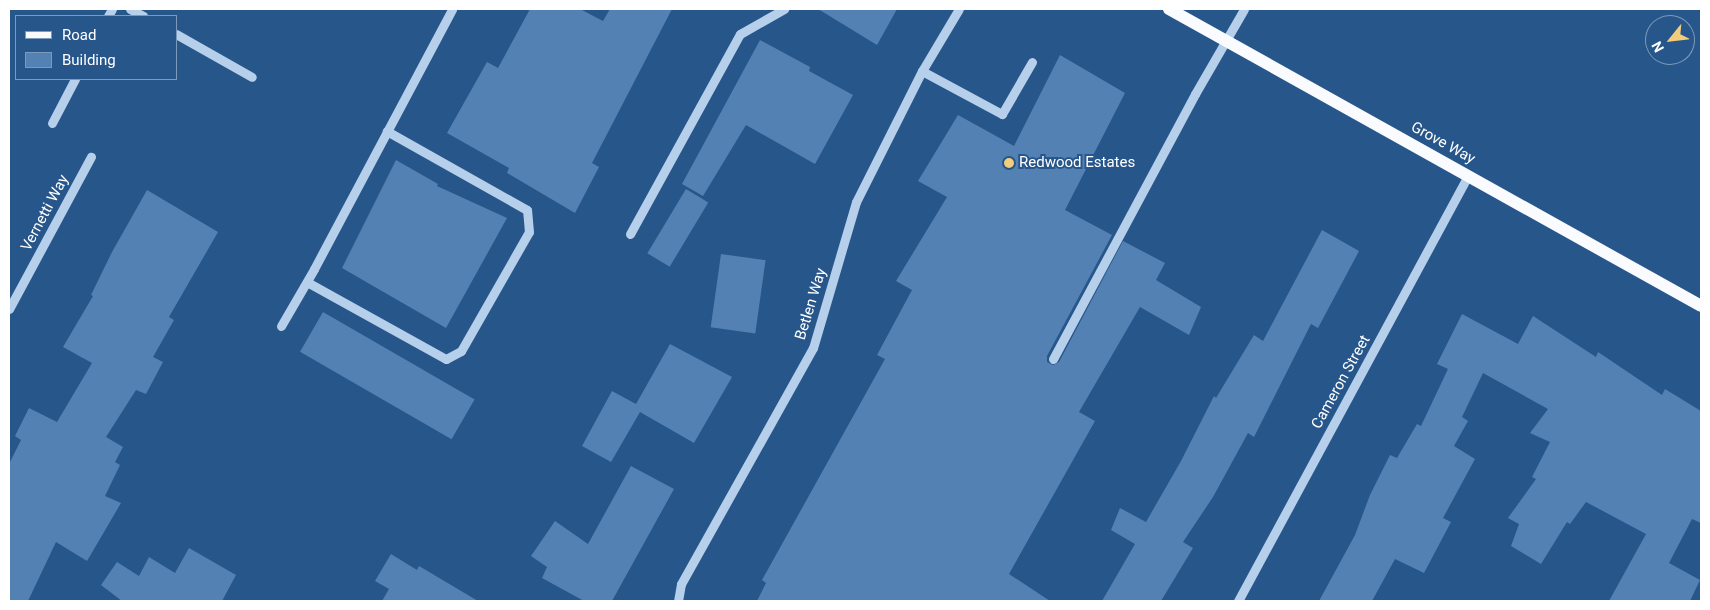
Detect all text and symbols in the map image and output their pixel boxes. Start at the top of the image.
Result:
legend [15,15,178,80]
north arrow [1645,15,1695,65]
text: Road [62,26,96,44]
text: N [1648,39,1667,55]
text: Building [62,51,116,69]
street label: Grove Way [1408,118,1478,168]
place label: Redwood Estates [1019,154,1135,172]
marker: Redwood Estates [1003,157,1015,169]
street label: Vernetti Way [17,172,73,254]
street label: Betlen Way [792,266,830,342]
street label: Cameron Street [1308,332,1374,432]

